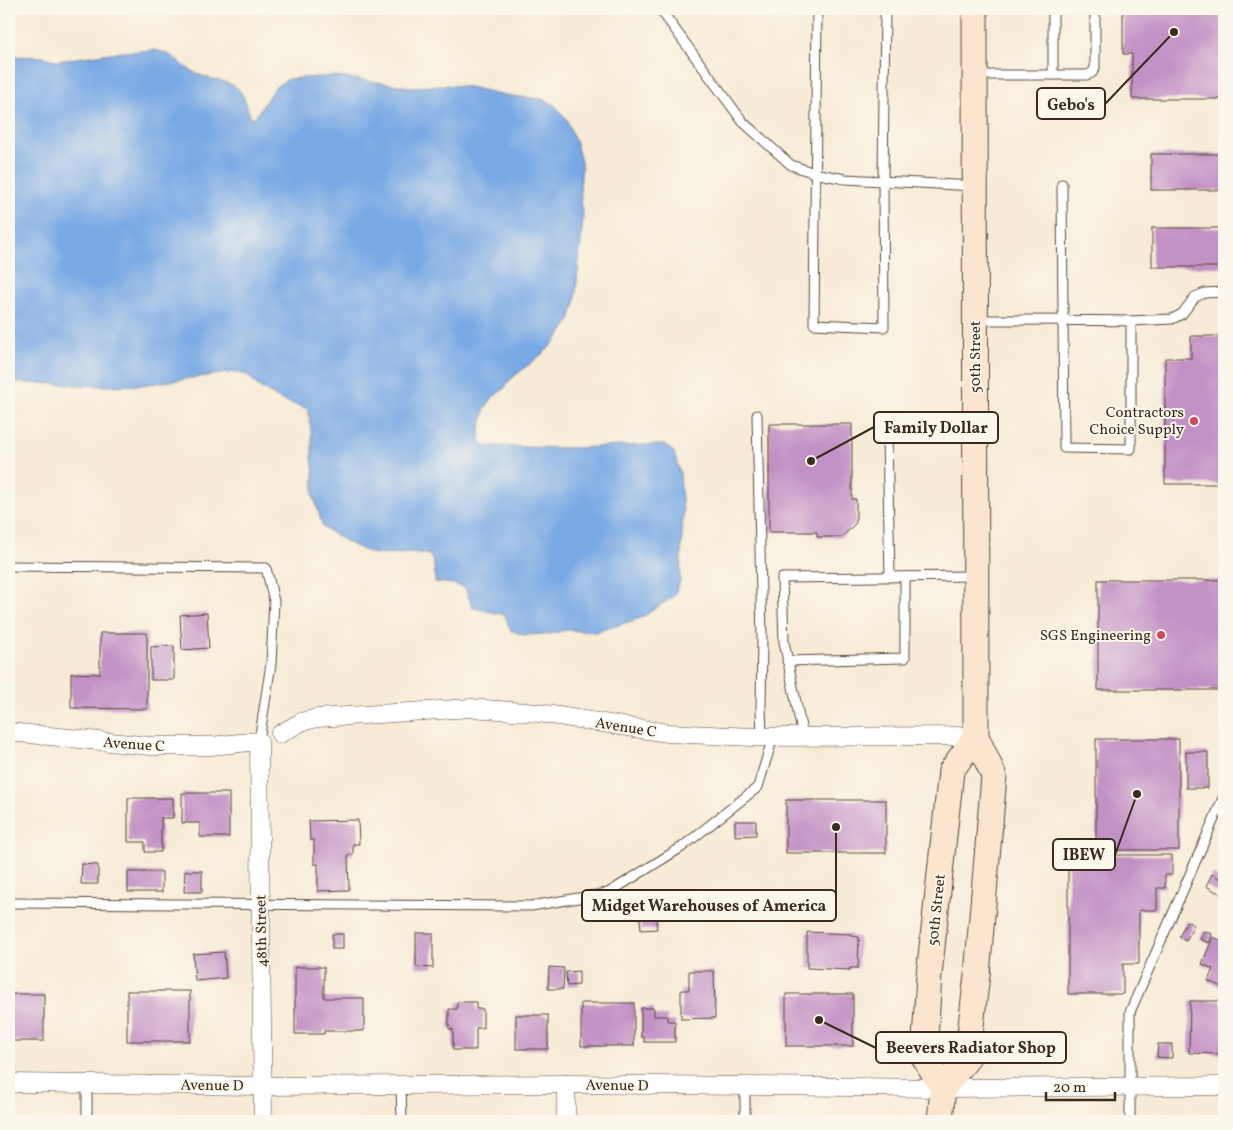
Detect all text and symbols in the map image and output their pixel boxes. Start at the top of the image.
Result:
callout: Gebo's [1037,88,1105,119]
text: Gebo's [1047,95,1095,117]
street label: 50th Street [966,321,987,393]
place label: Contractors Choice Supply [1090,403,1184,441]
callout: Family Dollar [874,412,998,443]
marker: Contractors Choice Supply [1188,415,1200,427]
text: Family Dollar [884,418,988,440]
place label: SGS Engineering [1040,626,1151,647]
marker: SGS Engineering [1155,629,1167,641]
street label: Avenue C [594,713,658,744]
street label: Avenue C [102,733,166,758]
callout: IBEW [1053,839,1115,870]
text: IBEW [1063,845,1105,867]
street label: 50th Street [923,873,952,947]
callout: Midget Warehouses of America [582,890,836,921]
street label: 48th Street [251,894,274,968]
text: Midget Warehouses of America [592,896,827,918]
callout: Beevers Radiator Shop [876,1032,1066,1063]
text: Beevers Radiator Shop [886,1038,1056,1060]
scale bar [1046,1070,1114,1102]
street label: Avenue D [180,1075,244,1098]
street label: Avenue D [585,1075,649,1098]
text: 20 m [1053,1078,1086,1099]

